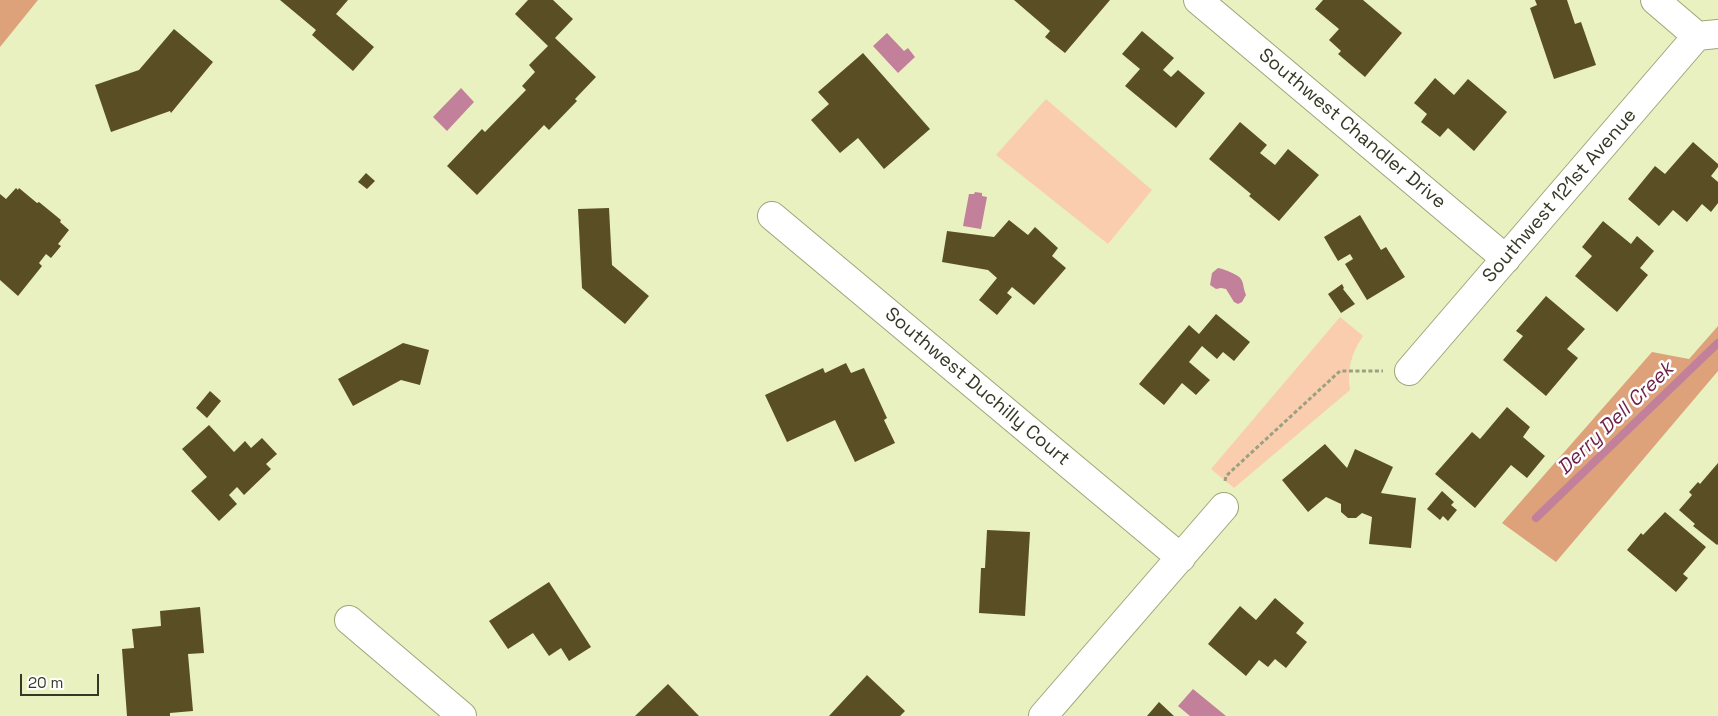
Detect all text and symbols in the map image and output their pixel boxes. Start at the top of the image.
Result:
street label: Southwest Chandler Drive [1254,44,1450,214]
street label: Southwest 121st Avenue [1478,104,1642,288]
street label: Southwest Duchilly Court [880,303,1074,471]
water label: Derry Dell Creek [1553,358,1679,480]
scale bar [22,664,101,696]
text: 20 m [28,673,63,692]

